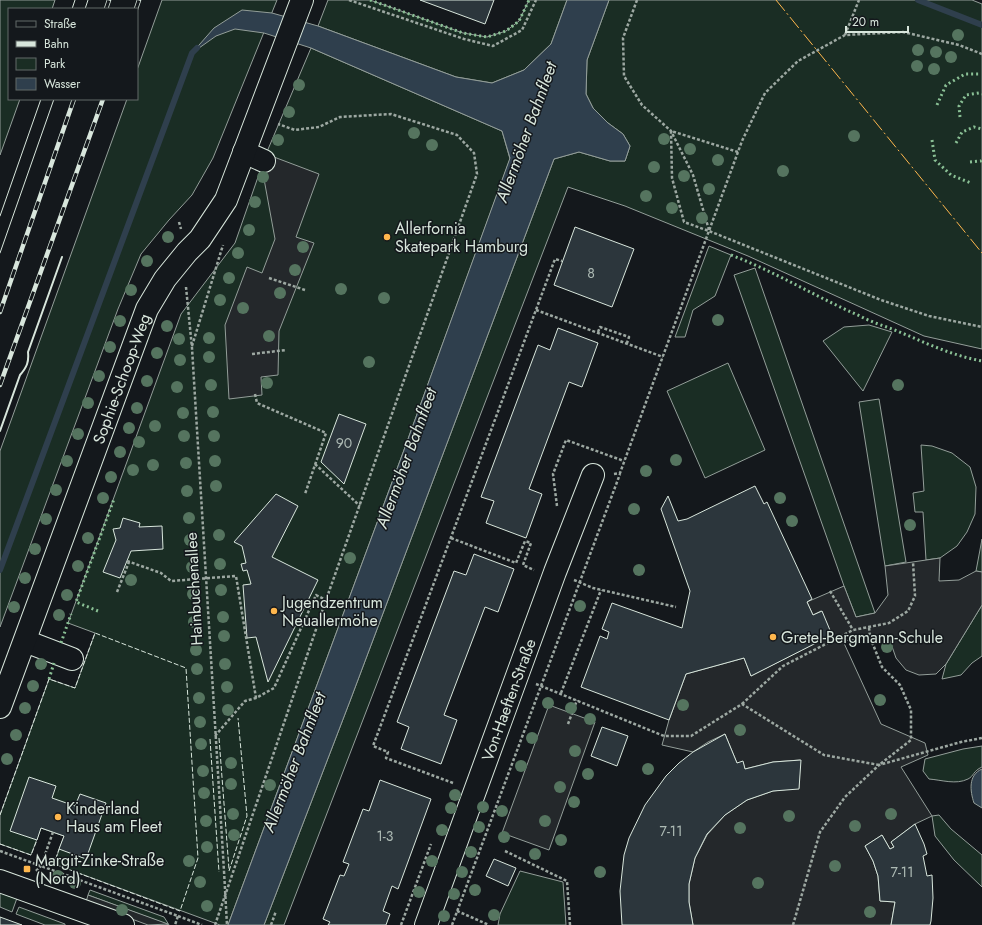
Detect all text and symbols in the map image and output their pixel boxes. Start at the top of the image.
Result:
legend [8,8,138,100]
scale bar [846,8,908,34]
text: 20 m [852,13,879,31]
text: Straße [44,15,76,33]
text: Bahn [44,35,69,53]
text: Park [44,55,66,73]
water label: Allermöher Bahnfleet [489,57,563,207]
text: Wasser [44,75,81,93]
place label: Allerfornia Skatepark Hamburg [395,217,528,258]
marker: Allerfornia Skatepark Hamburg [382,232,392,242]
house number: 8 [587,263,595,283]
street label: Sophie-Schoop-Weg [87,310,156,447]
water label: Allermöher Bahnfleet [369,383,443,533]
house number: 90 [336,433,352,453]
street label: Hainbuchenallee [180,532,208,646]
place label: Jugendzentrum Neuallermöhe [280,591,383,632]
marker: Jugendzentrum Neuallermöhe [269,606,279,616]
place label: Gretel-Bergmann-Schule [781,626,943,649]
marker: Gretel-Bergmann-Schule [768,632,778,642]
street label: Von-Haeften-Straße [475,635,541,764]
water label: Allermöher Bahnfleet [256,688,332,836]
place label: Kinderland Haus am Fleet [66,797,162,838]
marker: Kinderland Haus am Fleet [53,812,63,822]
house number: 7-11 [660,821,682,841]
house number: 1-3 [377,826,394,846]
place label: Margit-Zinke-Straße (Nord) [35,849,164,890]
house number: 7-11 [891,862,913,882]
marker: Margit-Zinke-Straße (Nord) [22,864,32,874]

